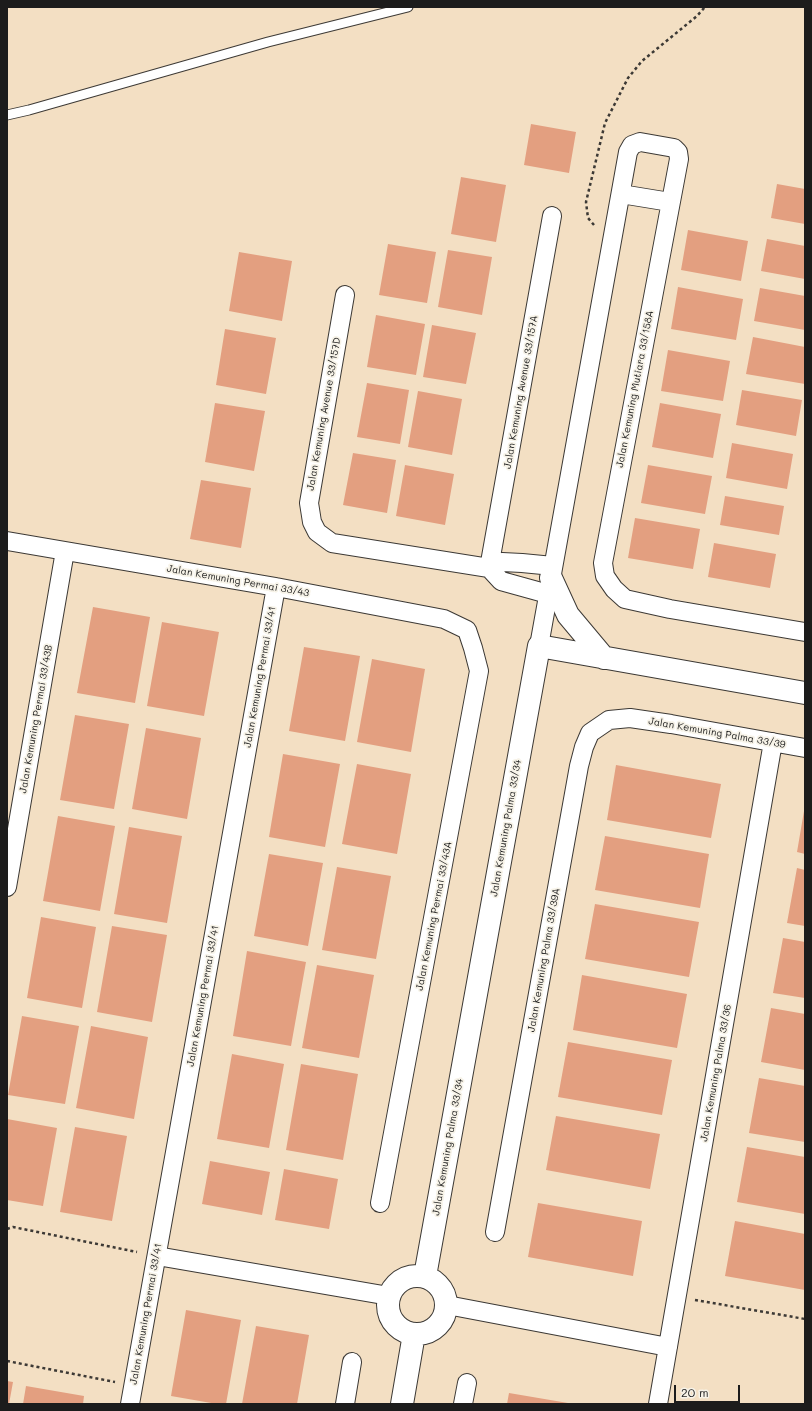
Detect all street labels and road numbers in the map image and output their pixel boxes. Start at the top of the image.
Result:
street label: Jalan Kemuning Mutiara 33/158A [614,309,656,469]
street label: Jalan Kemuning Avenue 33/157A [502,314,540,470]
street label: Jalan Kemuning Avenue 33/157D [305,336,343,492]
street label: Jalan Kemuning Permai 33/43 [166,563,310,599]
street label: Jalan Kemuning Permai 33/41 [242,605,278,749]
street label: Jalan Kemuning Permai 33/43B [17,644,55,794]
street label: Jalan Kemuning Palma 33/39 [647,715,787,751]
street label: Jalan Kemuning Palma 33/34 [488,759,524,897]
street label: Jalan Kemuning Permai 33/43A [414,841,454,991]
street label: Jalan Kemuning Palma 33/39A [525,887,563,1033]
street label: Jalan Kemuning Permai 33/41 [185,924,221,1068]
street label: Jalan Kemuning Palma 33/36 [698,1003,734,1143]
street label: Jalan Kemuning Palma 33/34 [430,1078,466,1216]
street label: Jalan Kemuning Permai 33/41 [128,1242,164,1386]

